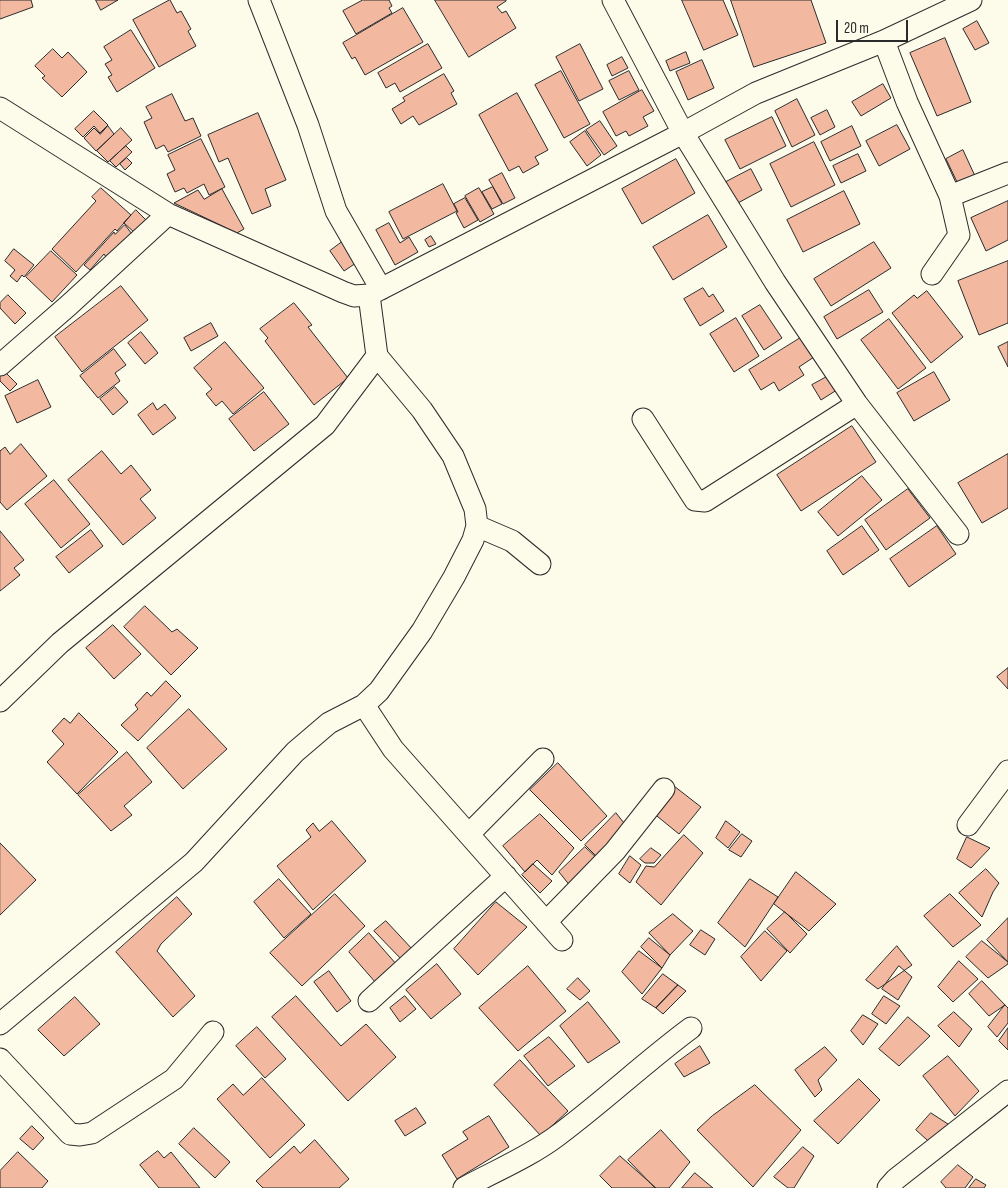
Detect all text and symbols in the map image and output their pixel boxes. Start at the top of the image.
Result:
scale bar [838,10,910,42]
text: 20 m [844,19,869,38]

